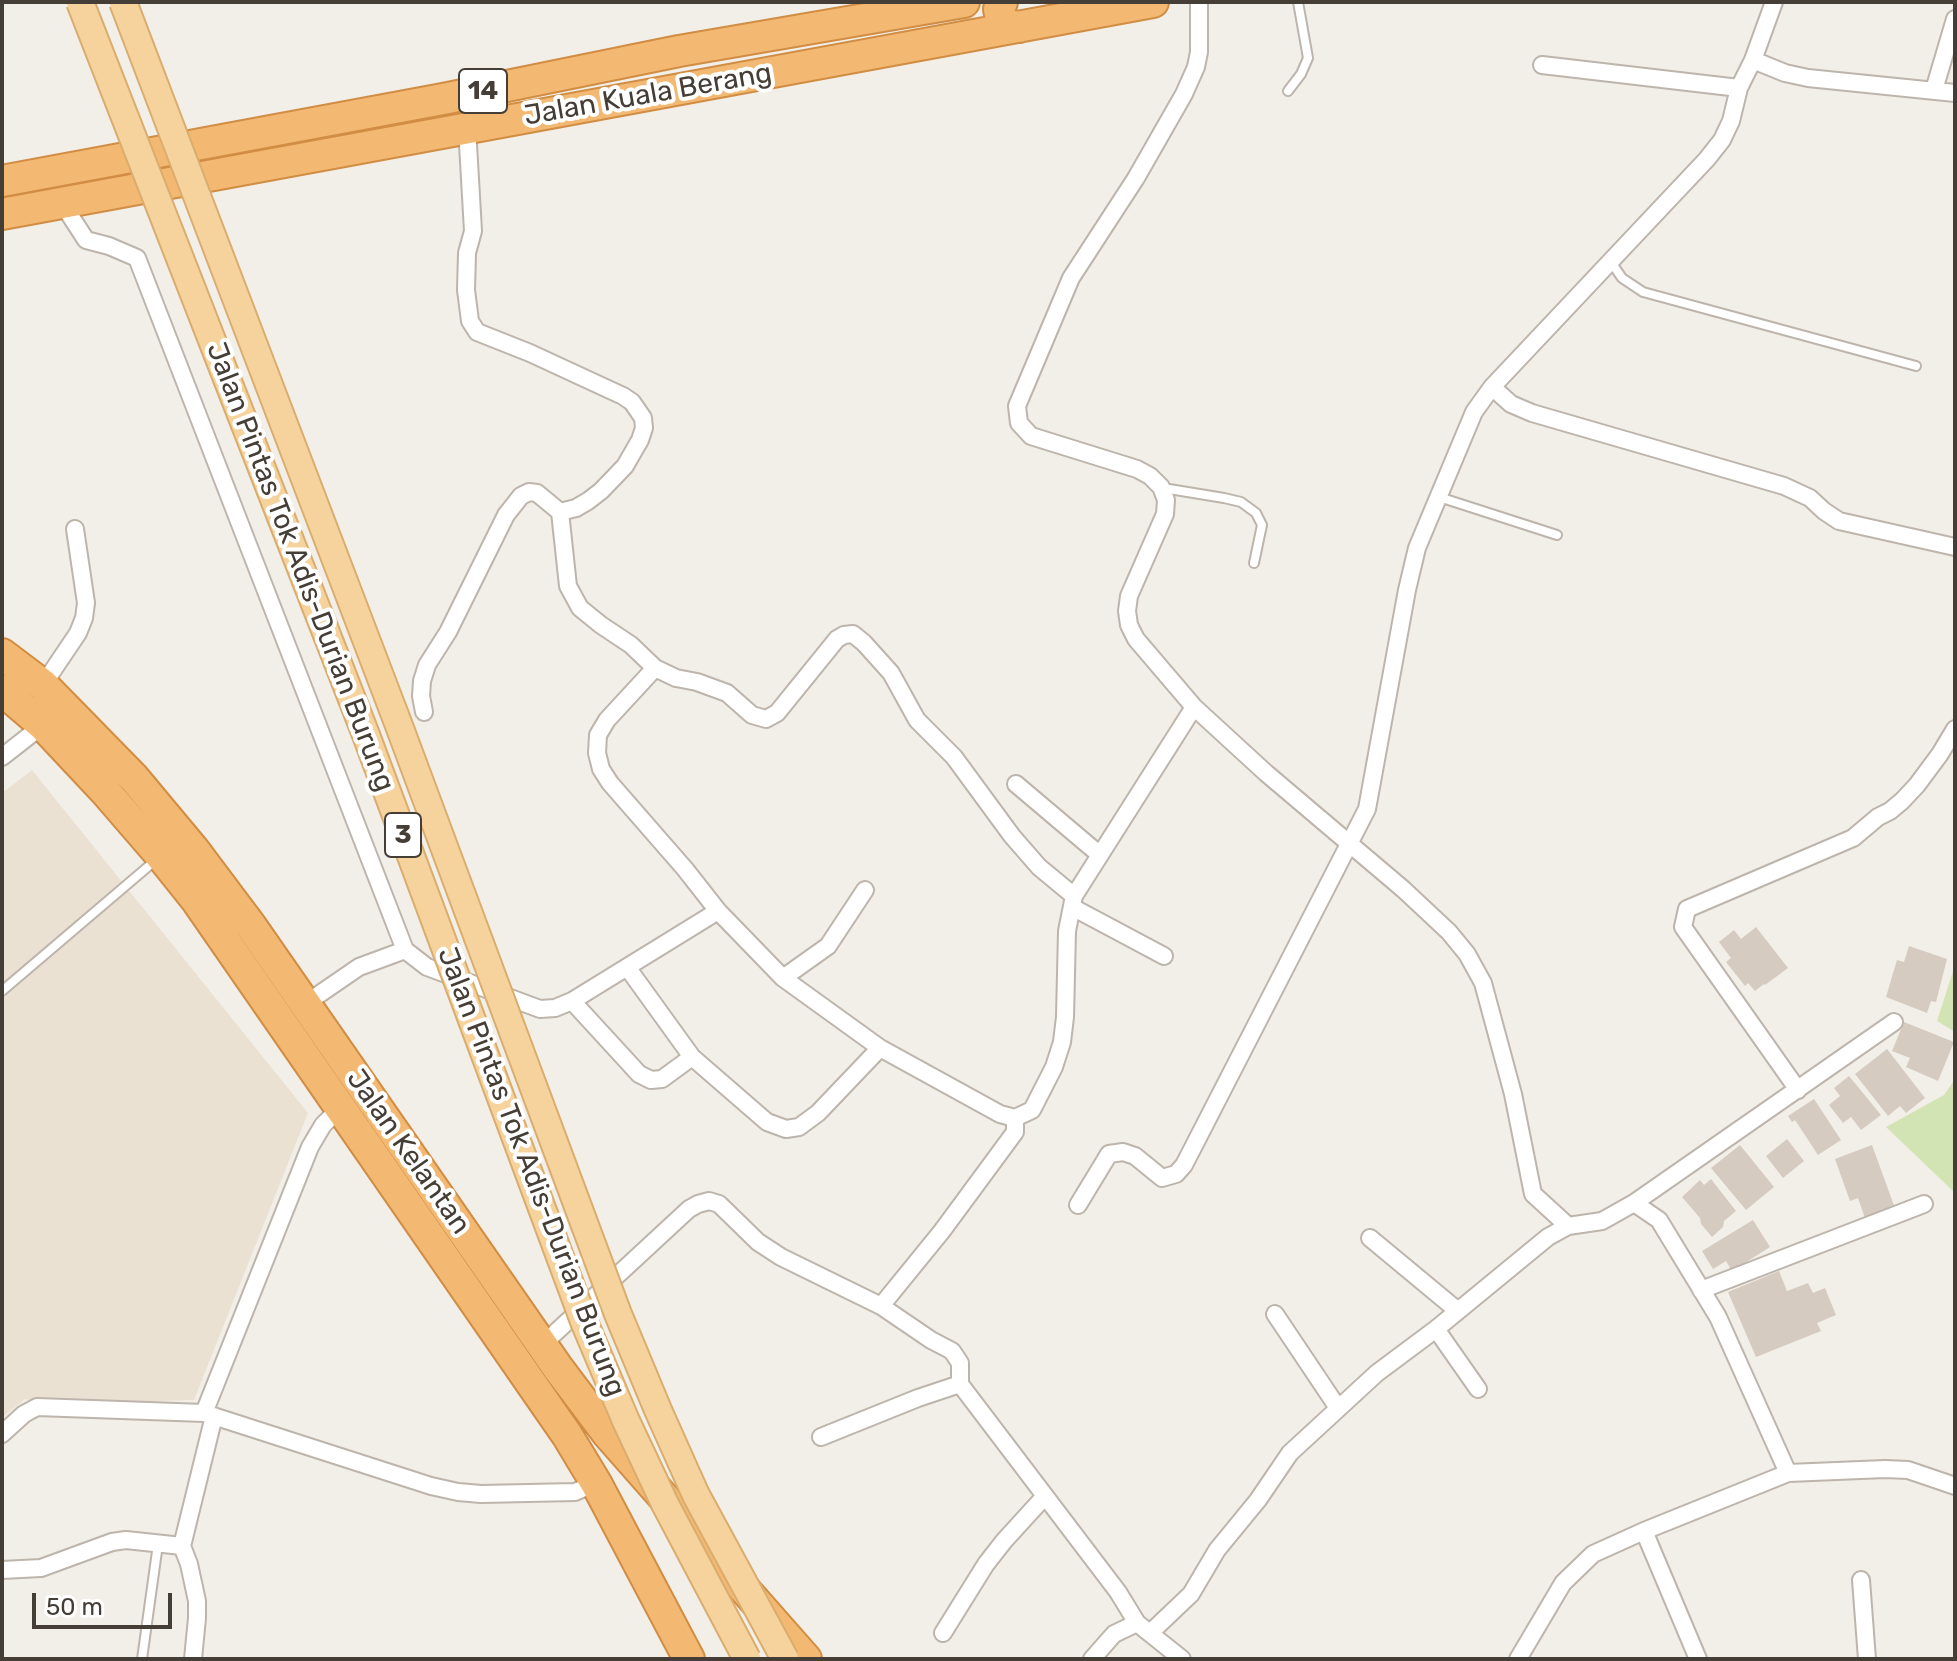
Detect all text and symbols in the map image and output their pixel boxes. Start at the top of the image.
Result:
street label: Jalan Kuala Berang [522,57,774,133]
road number: 14 [459,69,507,113]
street label: Jalan Pintas Tok Adis-Durian Burung [199,338,401,796]
road number: 3 [385,813,421,857]
street label: Jalan Pintas Tok Adis-Durian Burung [430,943,632,1401]
street label: Jalan Kelantan [339,1063,477,1241]
scale bar [36,1577,176,1627]
text: 50 m [46,1593,103,1621]

